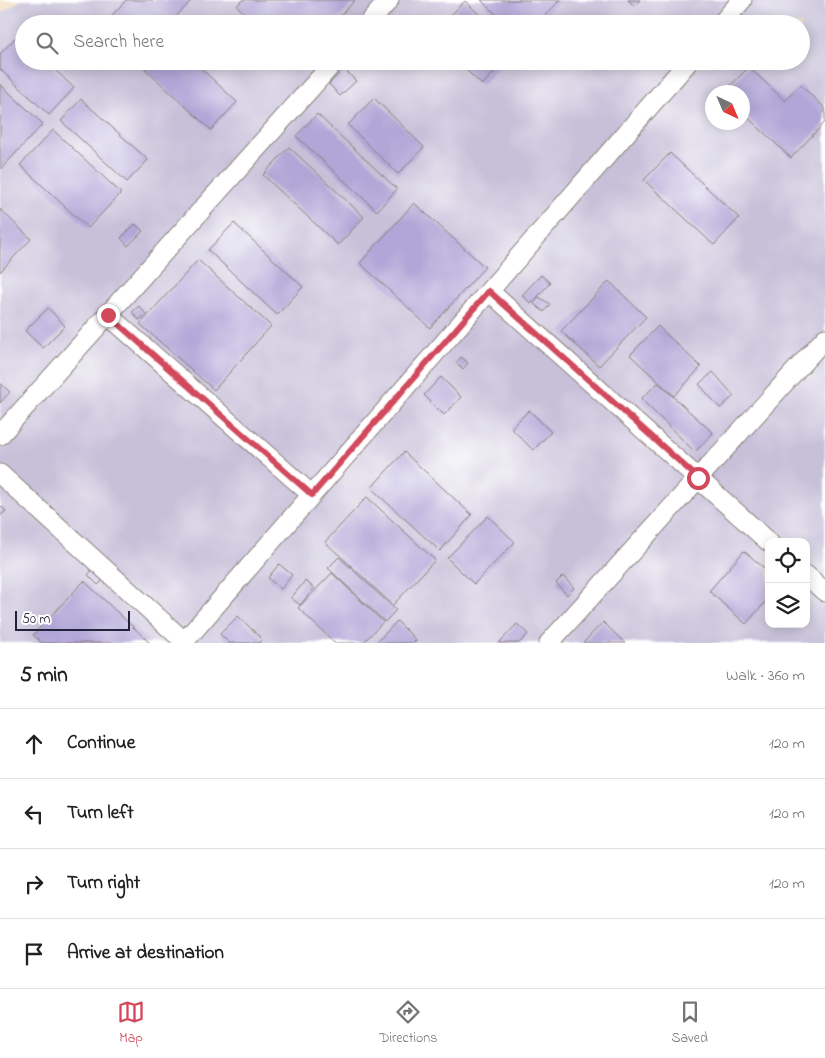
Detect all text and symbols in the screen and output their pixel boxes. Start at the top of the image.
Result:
search box [15,15,810,70]
icon: search [33,29,61,57]
text: Search here [73,29,164,56]
north arrow [705,85,750,130]
route end [97,304,120,327]
route start [687,467,710,490]
map controls [765,538,810,628]
button: locate [765,538,810,583]
button: layers [765,583,810,628]
scale bar [15,608,130,631]
text: 50 m [22,609,50,630]
text: 5 min [20,661,68,691]
text: Walk · 360 m [726,664,805,688]
icon: ahead [20,730,48,758]
text: Continue [67,730,135,757]
text: 120 m [769,732,805,756]
icon: left [20,800,48,828]
text: Turn left [67,800,134,827]
text: 120 m [769,802,805,826]
icon: right [20,870,48,898]
text: Turn right [67,870,140,897]
text: 120 m [769,872,805,896]
icon: arrive [20,940,48,968]
text: Arrive at destination [67,940,224,967]
tab: Map [117,998,145,1049]
tab: Directions [379,998,437,1049]
tab: Saved [671,998,708,1049]

